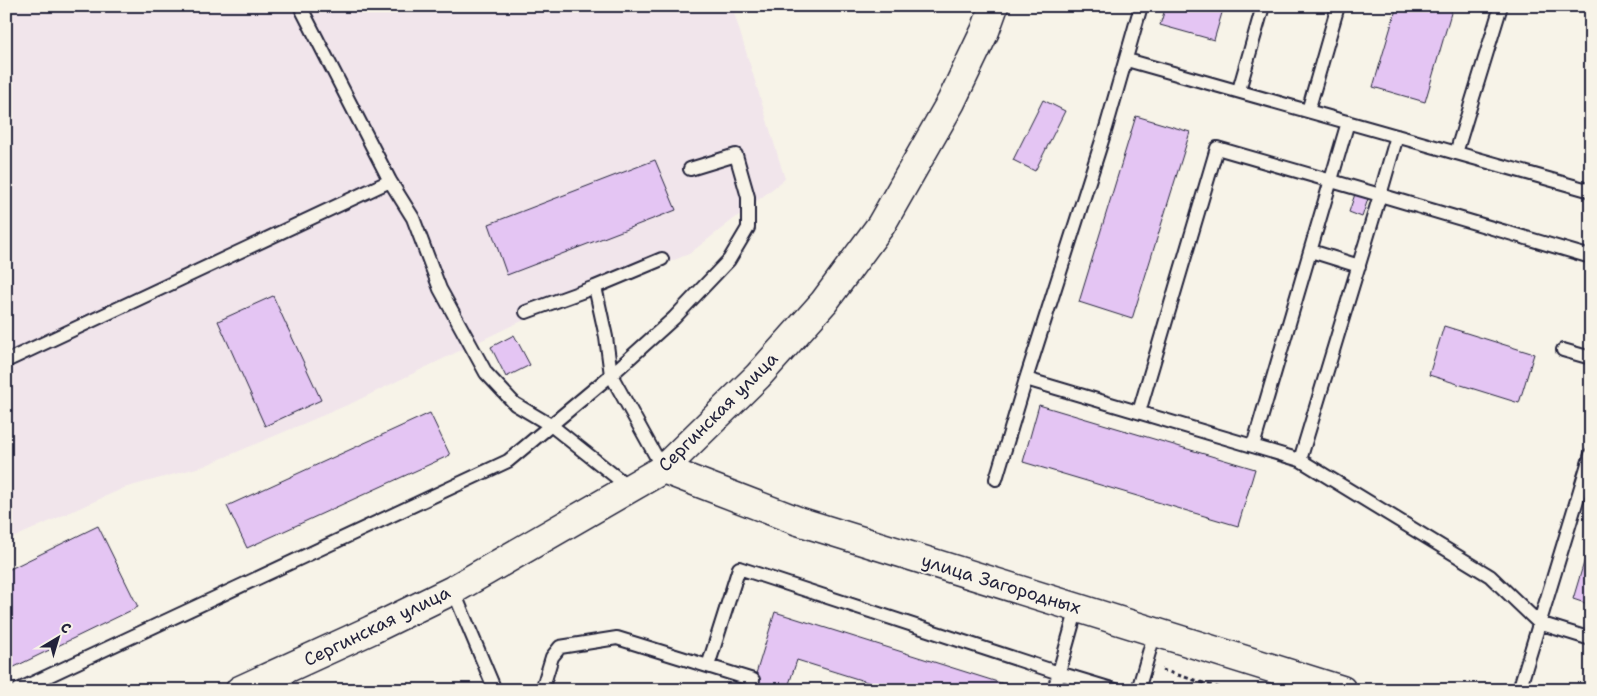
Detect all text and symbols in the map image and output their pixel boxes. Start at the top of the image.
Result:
street label: Сергинская улица [653,347,783,477]
street label: улица Загородных [918,548,1084,620]
street label: Сергинская улица [300,580,454,672]
north arrow [32,614,82,664]
text: С [57,618,75,637]

